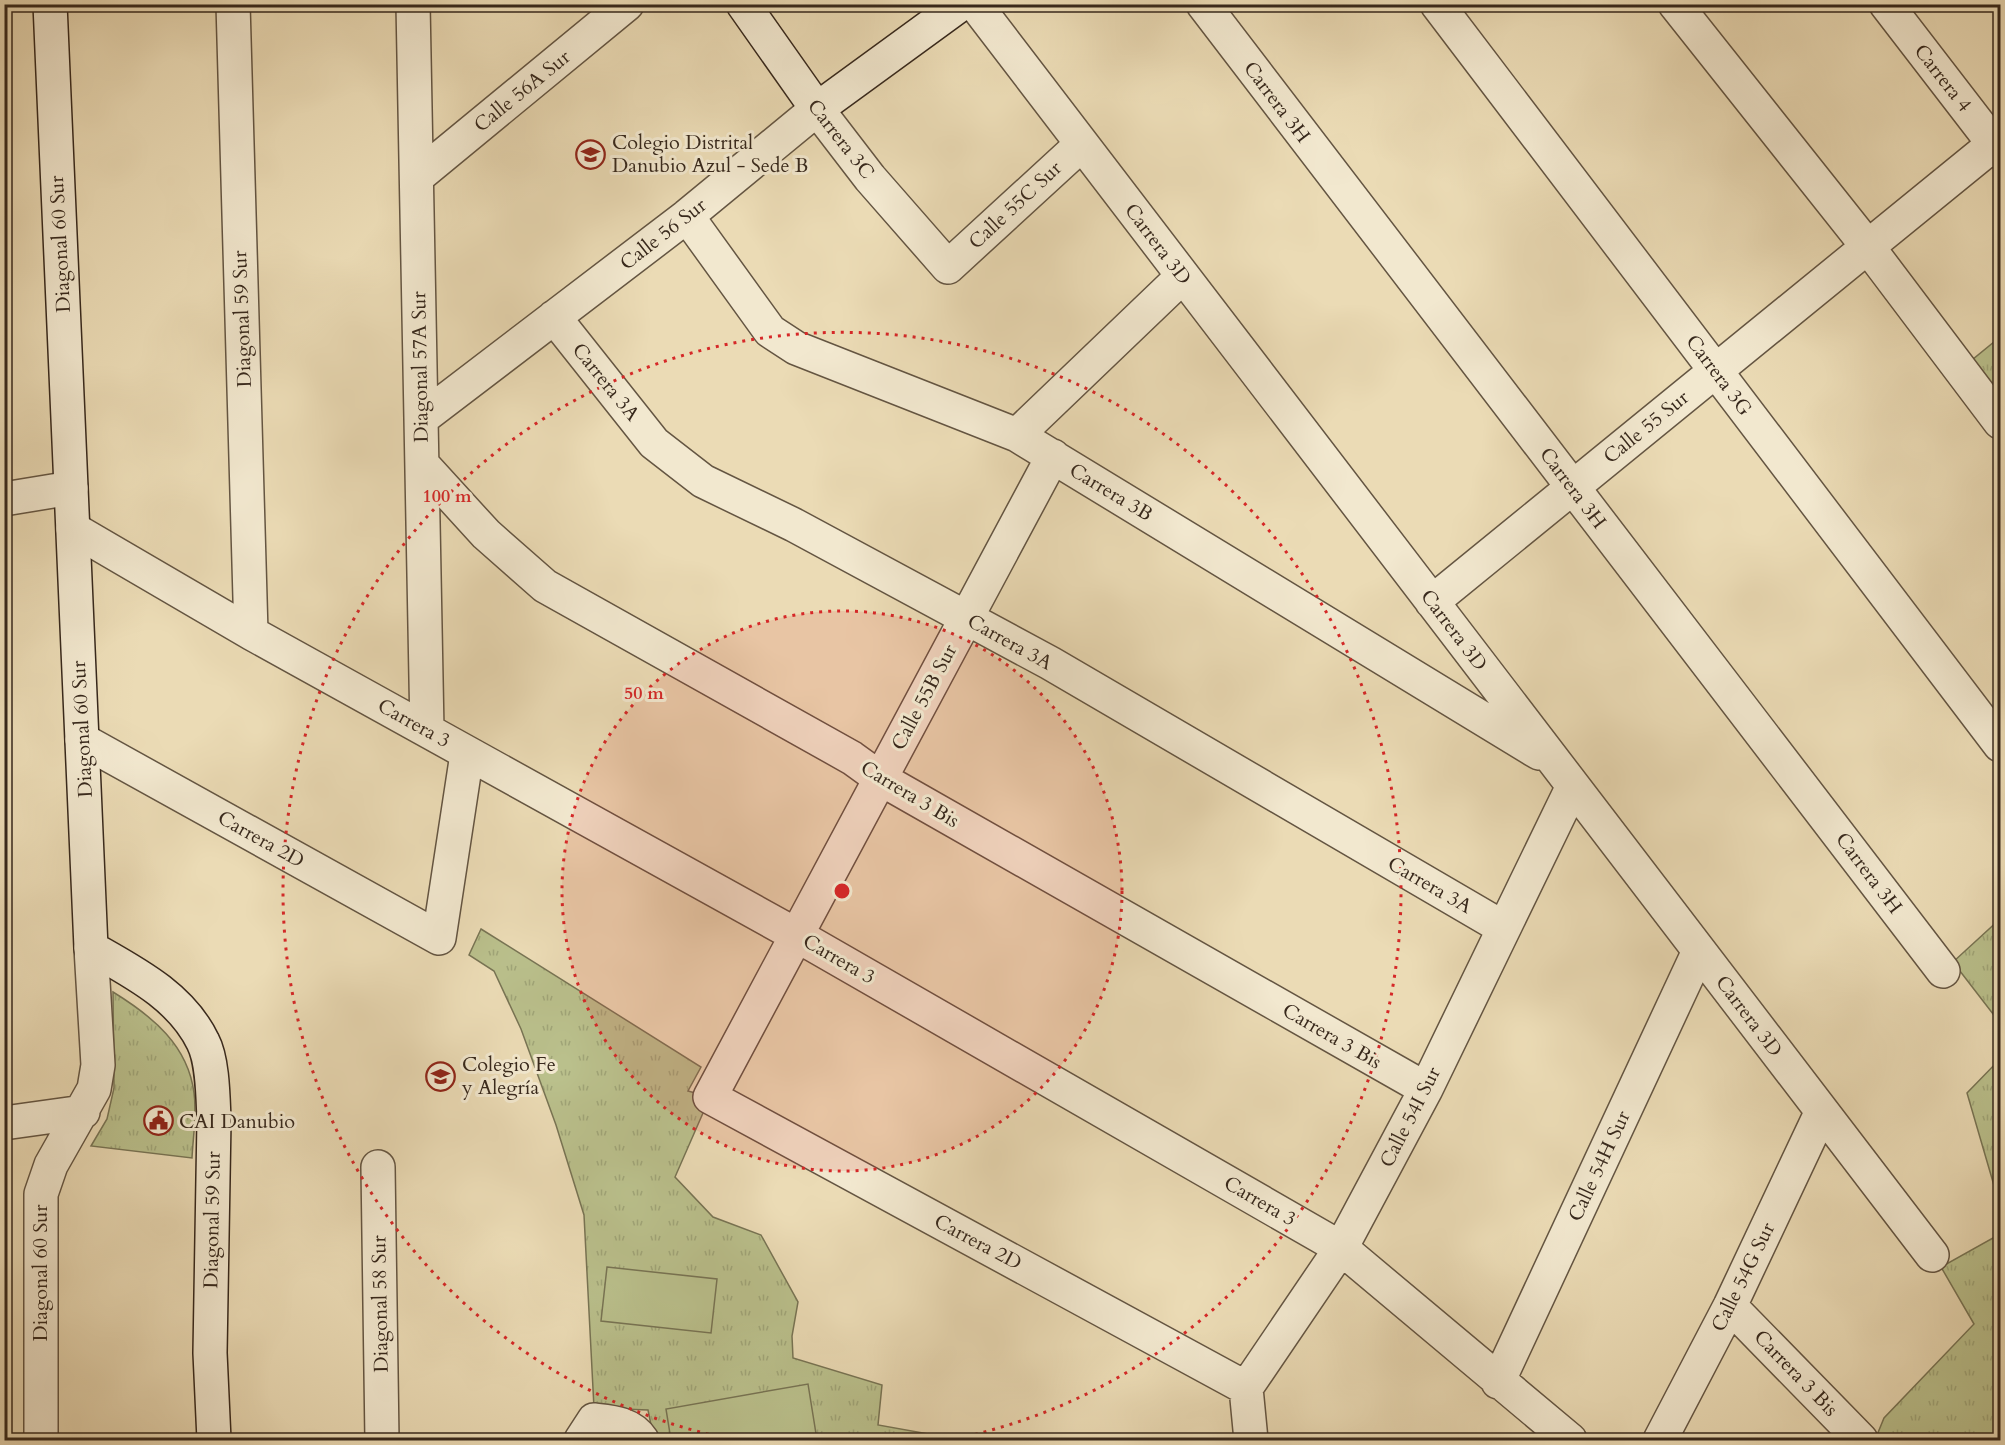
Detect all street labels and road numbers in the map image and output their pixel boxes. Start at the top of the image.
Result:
street label: Carrera 4 [1908,38,1978,118]
street label: Calle 56A Sur [468,43,576,138]
street label: Carrera 3H [1237,56,1317,149]
street label: Carrera 3C [801,93,881,185]
street label: Calle 55C Sur [963,154,1068,255]
street label: Diagonal 60 Sur [43,174,77,313]
street label: Calle 56 Sur [614,191,712,276]
street label: Carrera 3D [1119,198,1197,290]
street label: Diagonal 59 Sur [226,249,258,388]
street label: Diagonal 57A Sur [405,290,435,443]
street label: Carrera 3G [1680,329,1758,421]
street label: Carrera 3A [566,337,646,427]
street label: Calle 55 Sur [1598,384,1695,470]
street label: Carrera 3H [1533,442,1613,535]
street label: Carrera 3B [1064,457,1158,527]
street label: Carrera 3D [1415,584,1493,676]
street label: Carrera 3A [963,608,1058,677]
street label: Calle 55B Sur [885,639,964,755]
street label: Diagonal 60 Sur [65,659,99,798]
street label: Carrera 3 [373,692,455,754]
street label: Carrera 3 Bis [856,754,964,834]
street label: Carrera 2D [213,804,309,874]
street label: Carrera 3H [1829,827,1909,920]
street label: Carrera 3A [1383,850,1478,920]
street label: Carrera 3 [798,928,880,990]
street label: Carrera 3D [1710,970,1788,1062]
street label: Carrera 3 Bis [1277,997,1387,1075]
street label: Calle 54I Sur [1373,1061,1447,1172]
street label: Calle 54H Sur [1562,1106,1637,1226]
street label: Diagonal 59 Sur [197,1150,227,1289]
street label: Carrera 3 [1219,1170,1301,1232]
street label: Diagonal 60 Sur [27,1204,54,1342]
street label: Carrera 2D [930,1208,1026,1276]
street label: Calle 54G Sur [1705,1217,1781,1336]
street label: Diagonal 58 Sur [365,1234,395,1373]
street label: Carrera 3 Bis [1748,1324,1844,1422]

